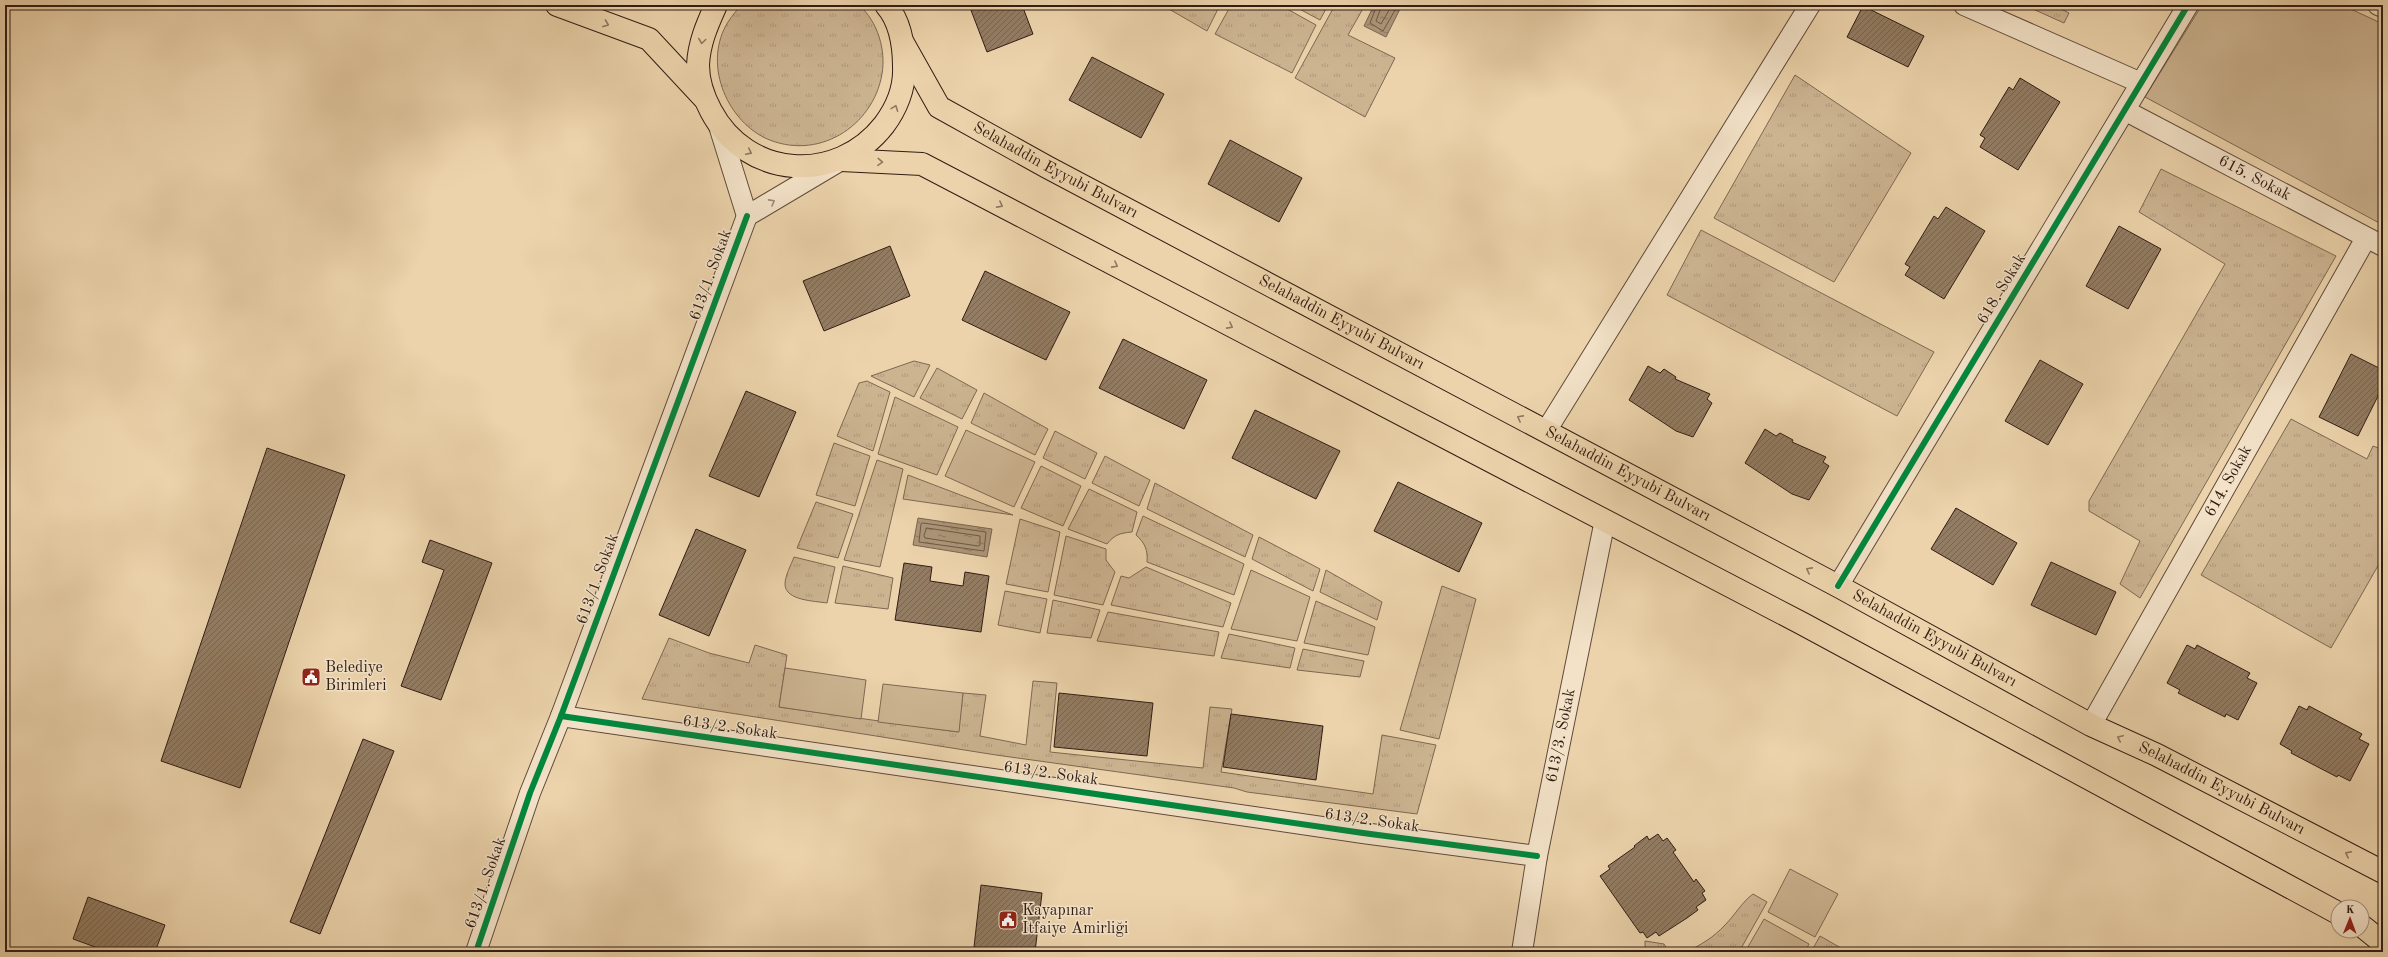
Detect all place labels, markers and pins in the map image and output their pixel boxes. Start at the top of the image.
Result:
place label: Belediye Birimleri [325,660,387,694]
public building icon: Belediye Birimleri [300,666,322,688]
place label: Kayapınar İtfaiye Amirliği [1022,903,1128,937]
public building icon: Kayapınar İtfaiye Amirliği [997,909,1019,931]

